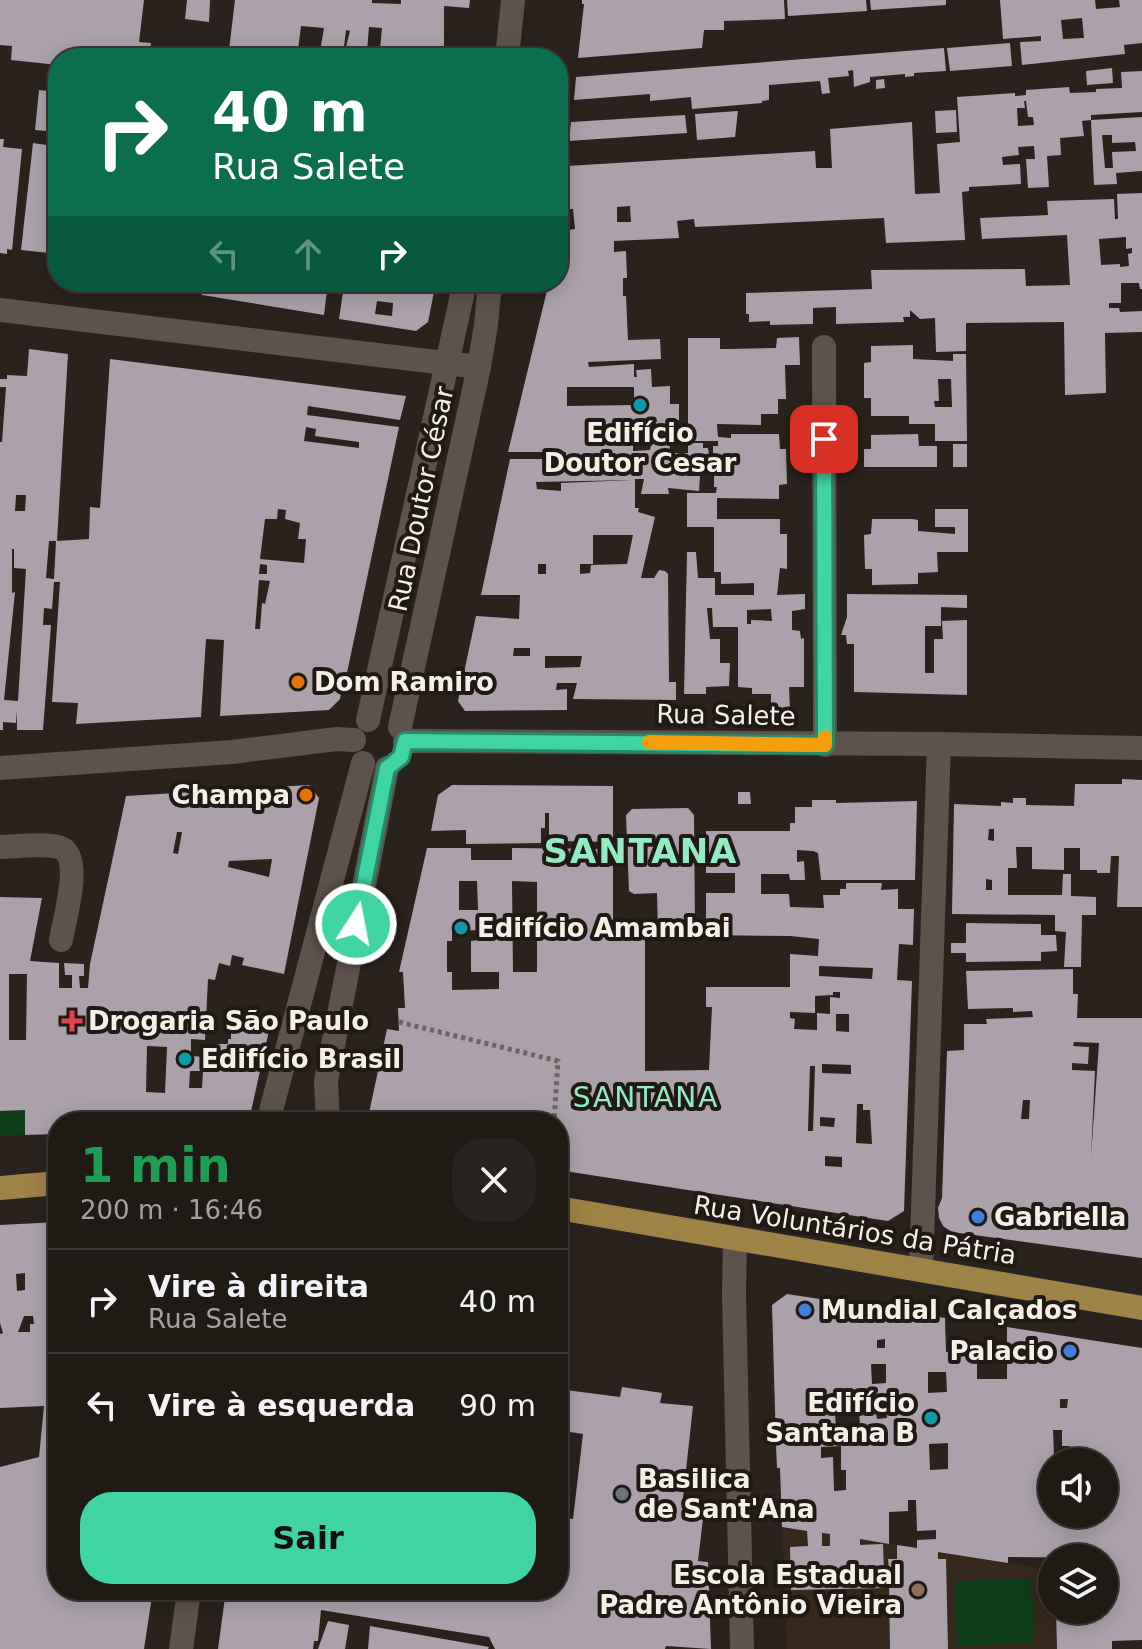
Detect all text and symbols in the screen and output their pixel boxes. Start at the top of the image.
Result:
text: 40 m [212,79,368,144]
icon: right [80,80,184,184]
text: Rua Salete [212,146,405,187]
icon: left [202,232,246,276]
icon: ahead [286,232,330,276]
icon: right [370,232,414,276]
street label: Rua Doutor César [382,383,460,614]
marker: Edifício Doutor Cesar [631,396,649,414]
pin [790,405,858,473]
icon: arrive [802,417,846,461]
place label: Edifício Doutor Cesar [544,418,737,478]
place label: Dom Ramiro [314,667,494,697]
marker: Dom Ramiro [289,673,307,691]
street label: Rua Salete [656,699,796,731]
place label: Champa [172,780,290,810]
marker: Champa [297,786,315,804]
district label: SANTANA [544,831,738,871]
position arrow [314,882,398,966]
place label: Edifício Amambai [477,913,731,943]
marker: Edifício Amambai [452,919,470,937]
place label: Drogaria São Paulo [88,1006,369,1036]
marker: Drogaria São Paulo [63,1012,81,1030]
place label: Edifício Brasil [201,1044,401,1074]
marker: Edifício Brasil [176,1050,194,1068]
district label: SANTANA [573,1081,719,1114]
text: 1 min [80,1137,231,1193]
button: close [452,1138,536,1222]
street label: Rua Voluntários da Pátria [691,1190,1019,1270]
text: 200 m · 16:46 [80,1195,263,1225]
place label: Gabriella [994,1202,1126,1232]
marker: Gabriella [969,1208,987,1226]
text: Vire à direita [148,1269,369,1304]
icon: right [80,1279,124,1323]
text: 40 m [459,1284,536,1319]
place label: Mundial Calçados [821,1295,1077,1325]
marker: Mundial Calçados [796,1301,814,1319]
text: Rua Salete [148,1304,287,1334]
place label: Palacio [949,1336,1054,1366]
marker: Palacio [1061,1342,1079,1360]
icon: left [80,1383,124,1427]
text: Vire à esquerda [148,1388,415,1423]
text: 90 m [459,1388,536,1423]
place label: Edifício Santana B [765,1388,915,1448]
marker: Edifício Santana B [922,1409,940,1427]
map controls [1038,1448,1118,1624]
button: sound [1038,1448,1118,1528]
place label: Basilica de Sant'Ana [638,1464,815,1524]
marker: Basilica de Sant'Ana [613,1485,631,1503]
button: Sair [80,1492,536,1584]
button: layers [1038,1544,1118,1624]
place label: Escola Estadual Padre Antônio Vieira [599,1560,902,1620]
marker: Escola Estadual Padre Antônio Vieira [909,1581,927,1599]

